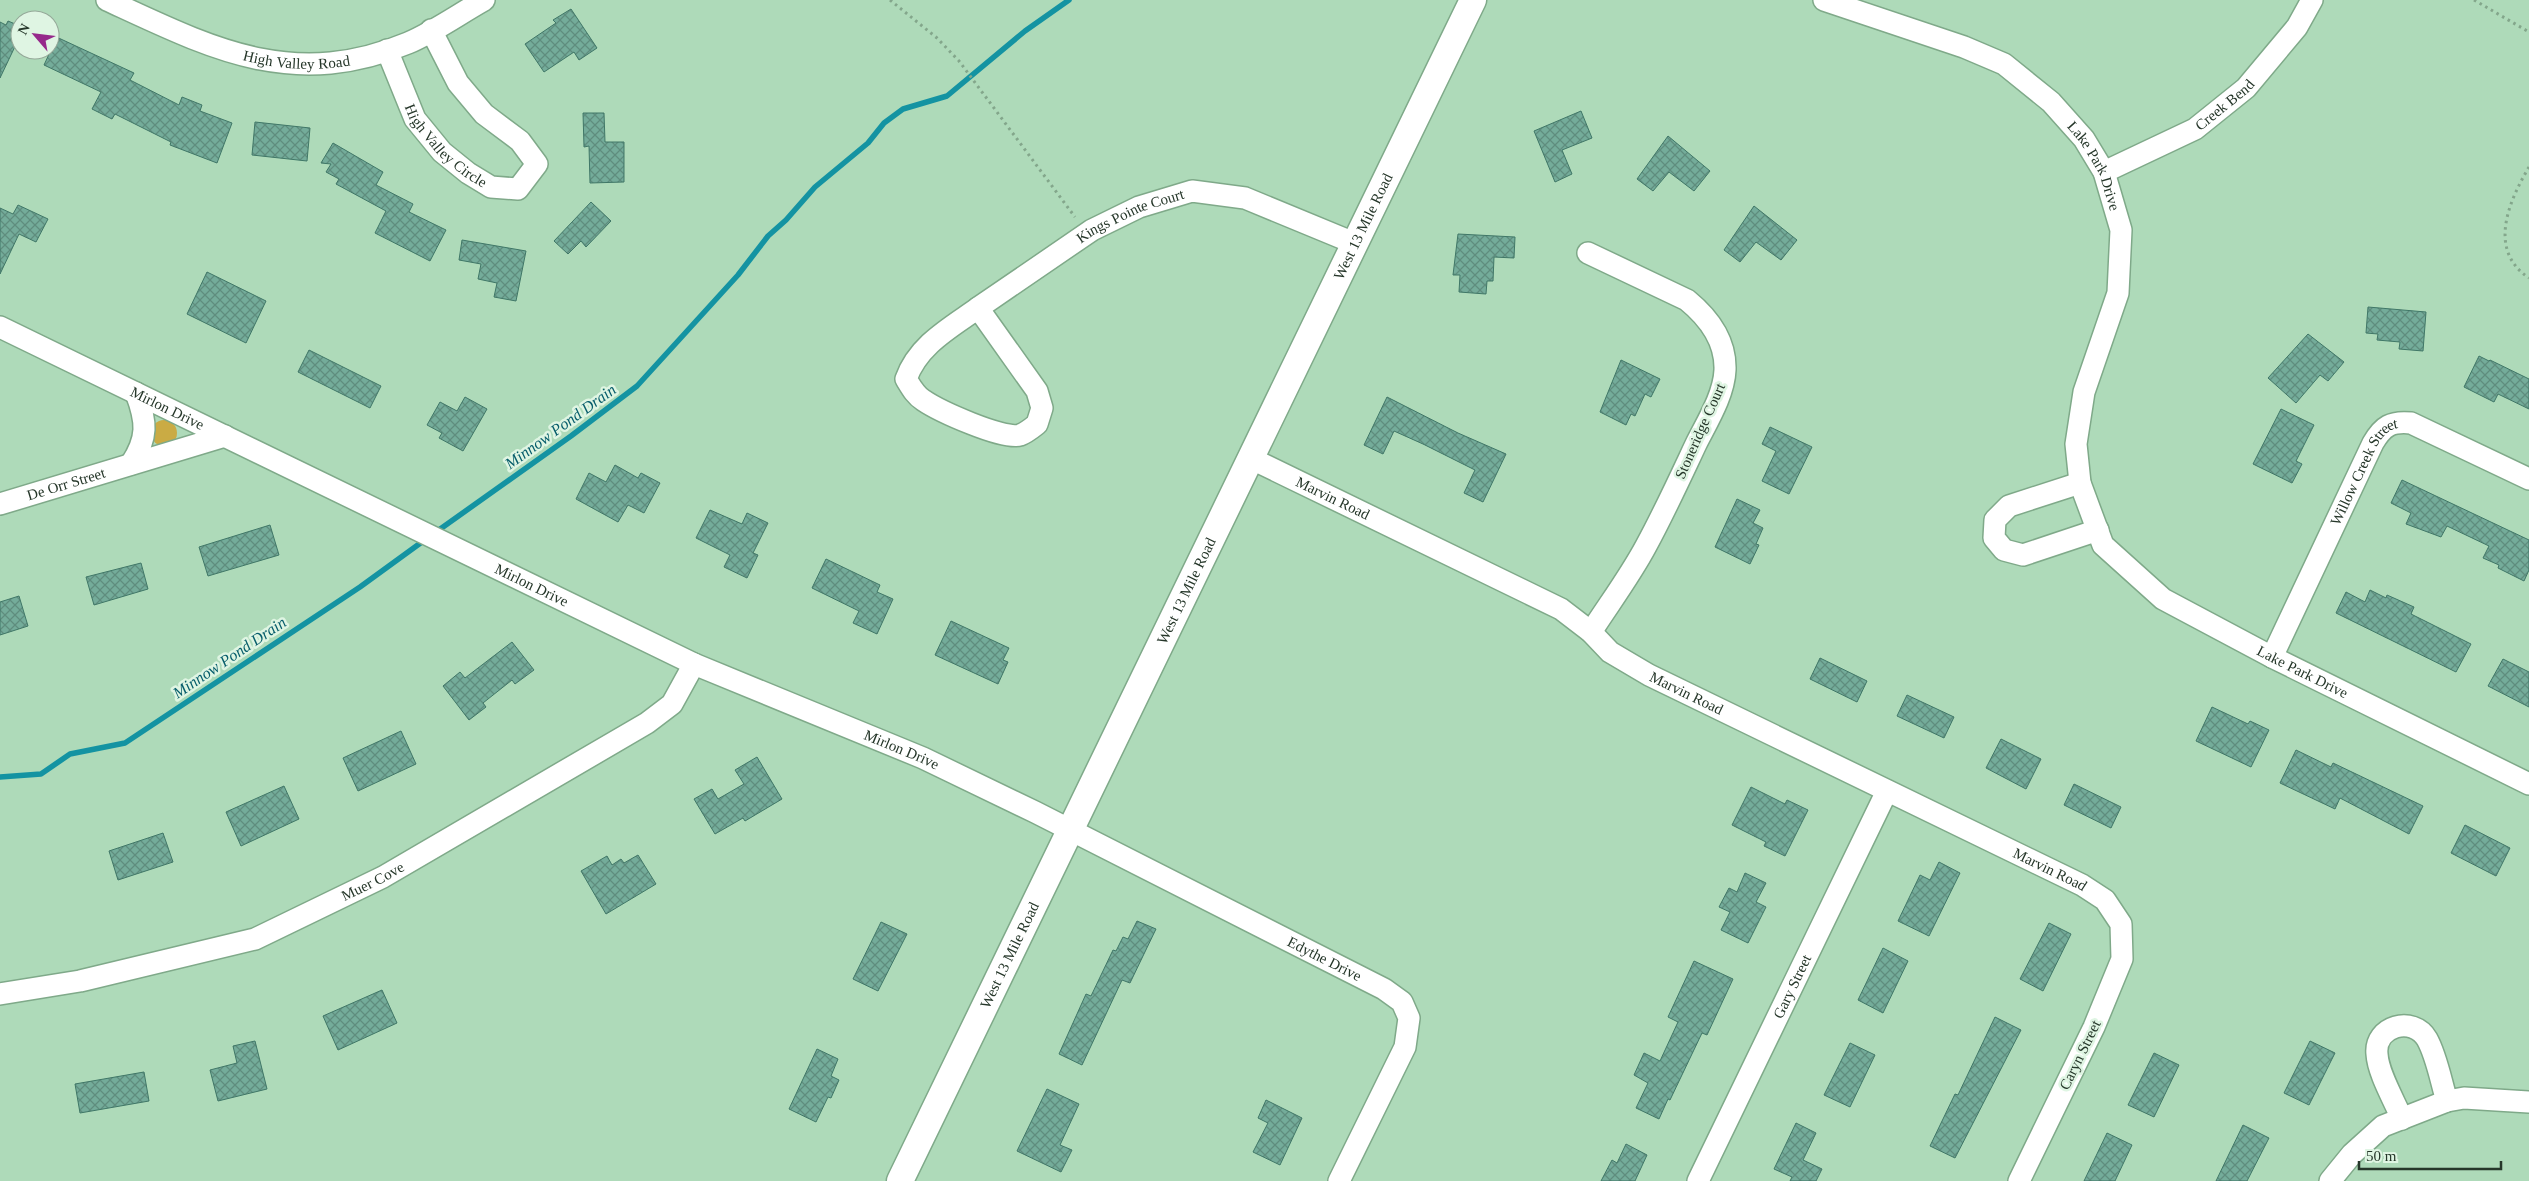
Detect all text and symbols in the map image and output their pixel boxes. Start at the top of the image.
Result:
north arrow [10,10,60,60]
text: N [15,21,33,37]
street label: High Valley Road [242,47,352,72]
street label: Creek Bend [2192,76,2258,134]
street label: High Valley Circle [402,102,490,191]
street label: Lake Park Drive [2064,118,2123,213]
street label: West 13 Mile Road [1331,170,1396,282]
street label: Kings Pointe Court [1073,186,1187,246]
street label: Stoneridge Court [1672,380,1729,481]
water label: Minnow Pond Drain [501,381,619,473]
street label: Mirlon Drive [128,384,207,433]
street label: Willow Creek Street [2327,415,2400,528]
street label: De Orr Street [25,464,108,503]
street label: Marvin Road [1293,474,1373,523]
street label: West 13 Mile Road [1154,535,1219,646]
street label: Mirlon Drive [492,561,571,610]
water label: Minnow Pond Drain [169,613,289,702]
street label: Lake Park Drive [2254,643,2351,701]
street label: Marvin Road [1647,669,1726,718]
street label: Mirlon Drive [862,727,942,773]
street label: Marvin Road [2011,845,2090,894]
street label: Muer Cove [339,858,407,904]
street label: West 13 Mile Road [977,899,1042,1011]
street label: Edythe Drive [1285,934,1364,984]
street label: Gary Street [1770,951,1815,1021]
street label: Caryn Street [2056,1017,2104,1092]
scale bar [2359,1138,2502,1170]
text: 50 m [2366,1148,2397,1164]

